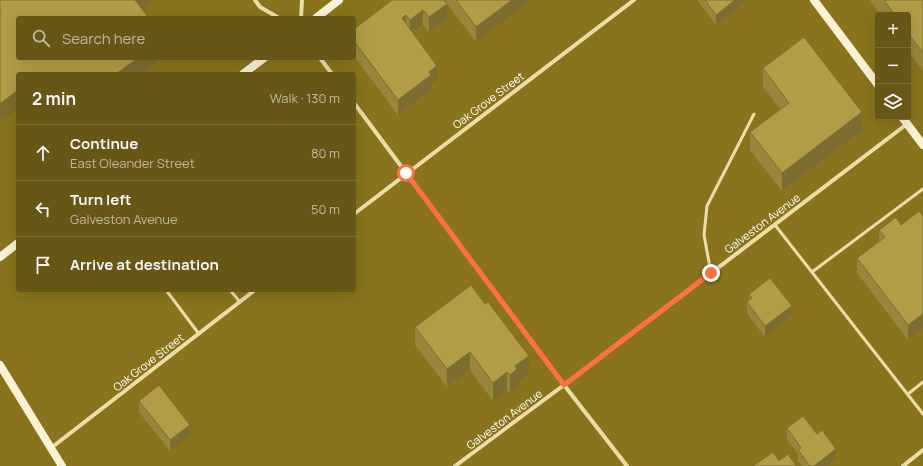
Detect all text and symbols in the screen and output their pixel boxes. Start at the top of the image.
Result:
map controls [875,12,911,120]
button: + [875,12,911,48]
search box [16,16,356,60]
icon: search [30,27,52,49]
text: Search here [62,28,145,49]
button: − [875,48,911,84]
street label: Oak Grove Street [449,68,527,132]
button: layers [875,84,911,120]
text: 2 min [32,87,76,110]
text: Walk · 130 m [270,89,340,107]
text: Continue [70,133,138,154]
icon: ahead [32,142,54,164]
text: 80 m [311,144,340,162]
text: East Oleander Street [70,154,195,172]
route start [397,164,415,182]
text: Turn left [70,189,132,210]
street label: Galveston Avenue [721,189,803,256]
icon: left [32,198,54,220]
text: 50 m [311,200,340,218]
text: Galveston Avenue [70,210,178,228]
icon: arrive [32,254,54,276]
text: Arrive at destination [70,254,219,275]
route end [702,264,720,282]
street label: Oak Grove Street [110,330,186,394]
street label: Galveston Avenue [463,385,545,452]

